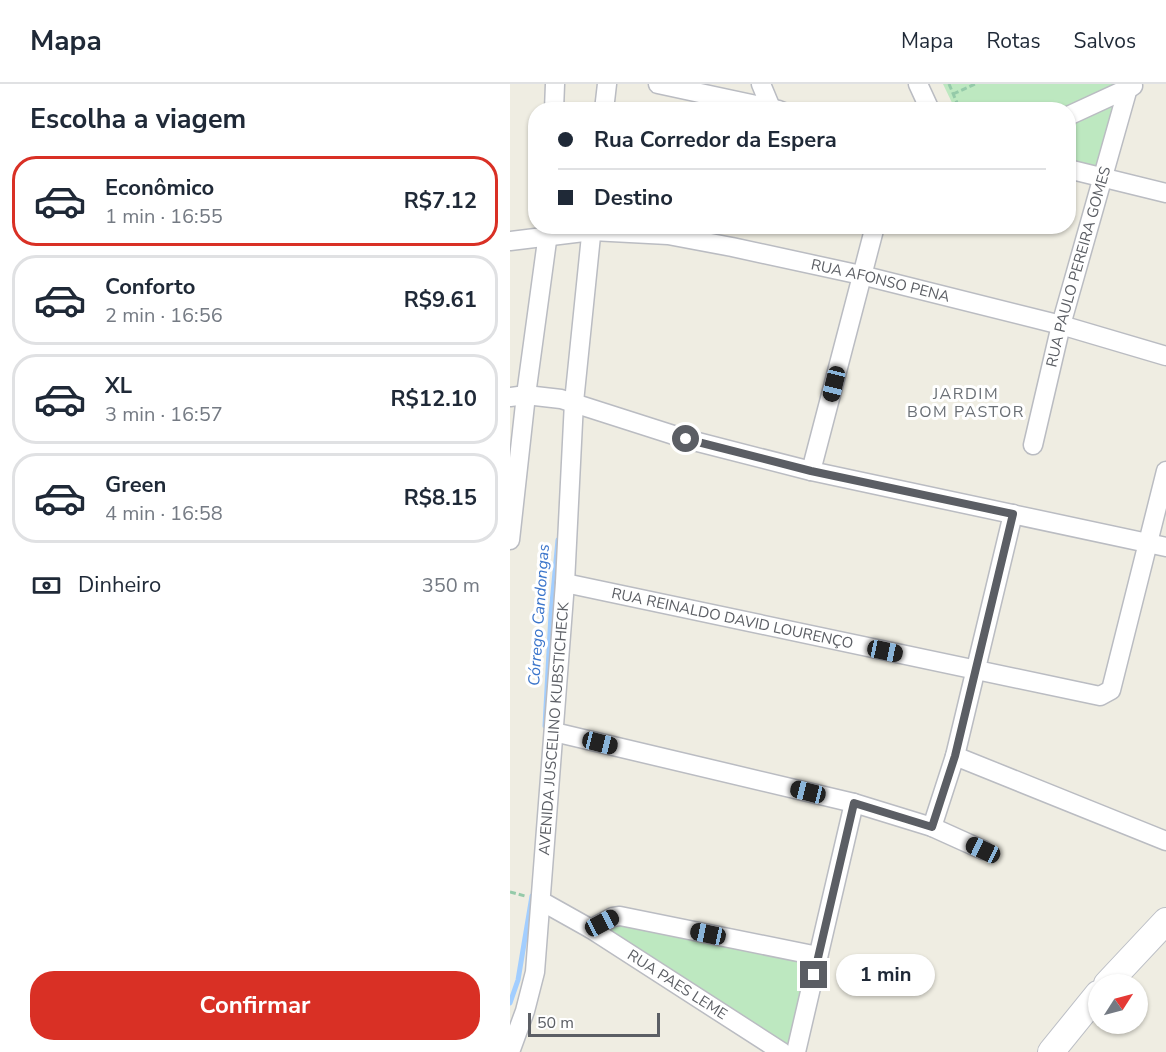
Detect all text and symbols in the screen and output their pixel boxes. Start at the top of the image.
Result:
text: Mapa [30,22,102,60]
text: Mapa [901,27,954,55]
text: Rotas [987,27,1041,55]
text: Salvos [1074,27,1136,55]
text: Escolha a viagem [30,101,246,138]
text: Rua Corredor da Espera [594,125,837,155]
street label: RUA PAULO PEREIRA GOMES [1041,164,1115,369]
text: Econômico [105,173,214,203]
icon: car [33,174,87,228]
text: Destino [594,183,673,213]
text: R$7.12 [404,186,477,216]
text: 1 min · 16:55 [105,203,223,230]
street label: RUA AFONSO PENA [809,254,952,307]
text: Conforto [105,272,195,302]
icon: car [33,273,87,327]
text: R$9.61 [404,285,477,315]
text: 2 min · 16:56 [105,302,223,329]
car [821,364,847,404]
text: XL [105,371,132,401]
icon: car [33,372,87,426]
district label: JARDIM BOM PASTOR [907,383,1025,423]
text: R$12.10 [390,384,477,414]
text: 3 min · 16:57 [105,401,223,428]
route start [672,425,699,452]
text: Green [105,470,166,500]
icon: car [33,471,87,525]
text: R$8.15 [404,483,477,513]
text: 4 min · 16:58 [105,500,223,527]
water label: Córrego Candongas [523,543,555,687]
icon: cash [30,569,63,602]
text: Dinheiro [78,570,161,600]
text: 350 m [422,572,480,599]
street label: RUA REINALDO DAVID LOURENÇO [610,583,855,654]
street label: AVENIDA JUSCELINO KUBSTICHECK [534,601,574,856]
car [866,638,904,664]
car [580,730,620,756]
car [788,779,828,805]
car [963,834,1003,866]
car [582,907,622,939]
car [689,921,727,947]
street label: RUA PAES LEME [623,945,731,1024]
callout: 1 min [835,954,934,996]
route end [800,961,827,988]
text: 1 min [860,961,911,988]
button: Confirmar [30,971,480,1040]
north arrow [1088,974,1148,1034]
map controls [1088,974,1148,1034]
scale bar [528,1010,660,1038]
text: 50 m [537,1012,574,1034]

